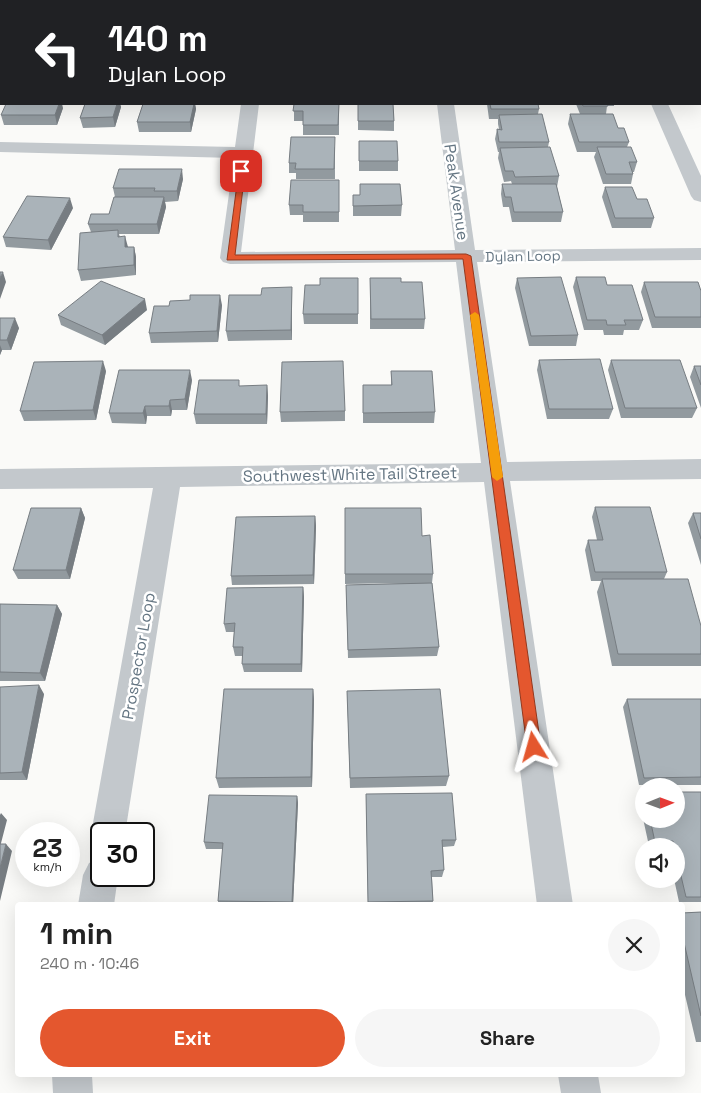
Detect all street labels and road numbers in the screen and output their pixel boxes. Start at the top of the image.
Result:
street label: Peak Avenue [439,143,474,242]
street label: Dylan Loop [485,246,561,266]
street label: Southwest White Tail Street [243,462,457,487]
street label: Prospector Loop [117,591,160,721]

